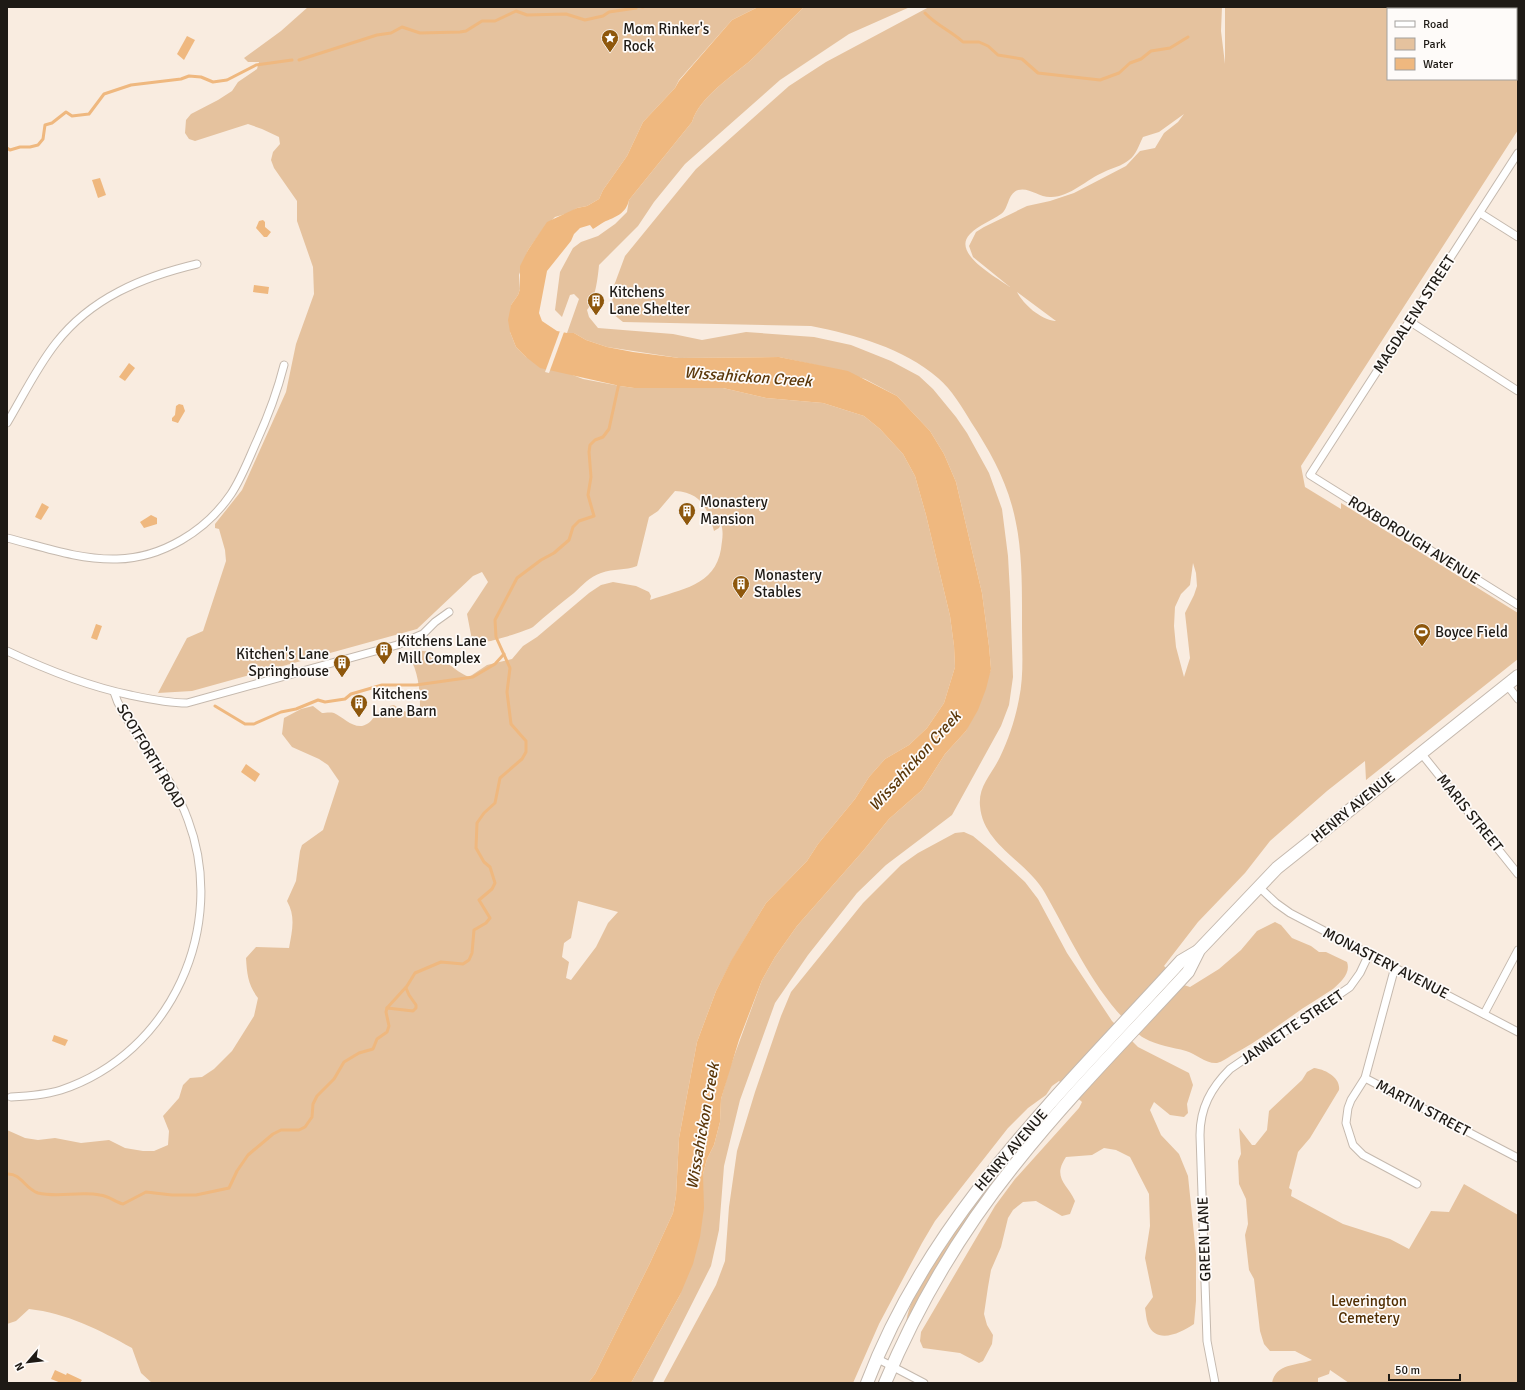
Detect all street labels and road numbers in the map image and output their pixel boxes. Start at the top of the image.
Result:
street label: MAGDALENA STREET [1369,251,1459,376]
street label: ROXBOROUGH AVENUE [1345,492,1483,588]
street label: SCOTFORTH ROAD [113,701,189,811]
street label: HENRY AVENUE [1307,768,1399,846]
street label: MARIS STREET [1433,770,1507,856]
street label: MONASTERY AVENUE [1320,923,1452,1003]
street label: JANNETTE STREET [1237,986,1347,1068]
street label: MARTIN STREET [1373,1076,1474,1141]
street label: HENRY AVENUE [971,1105,1051,1195]
street label: GREEN LANE [1194,1196,1214,1282]

